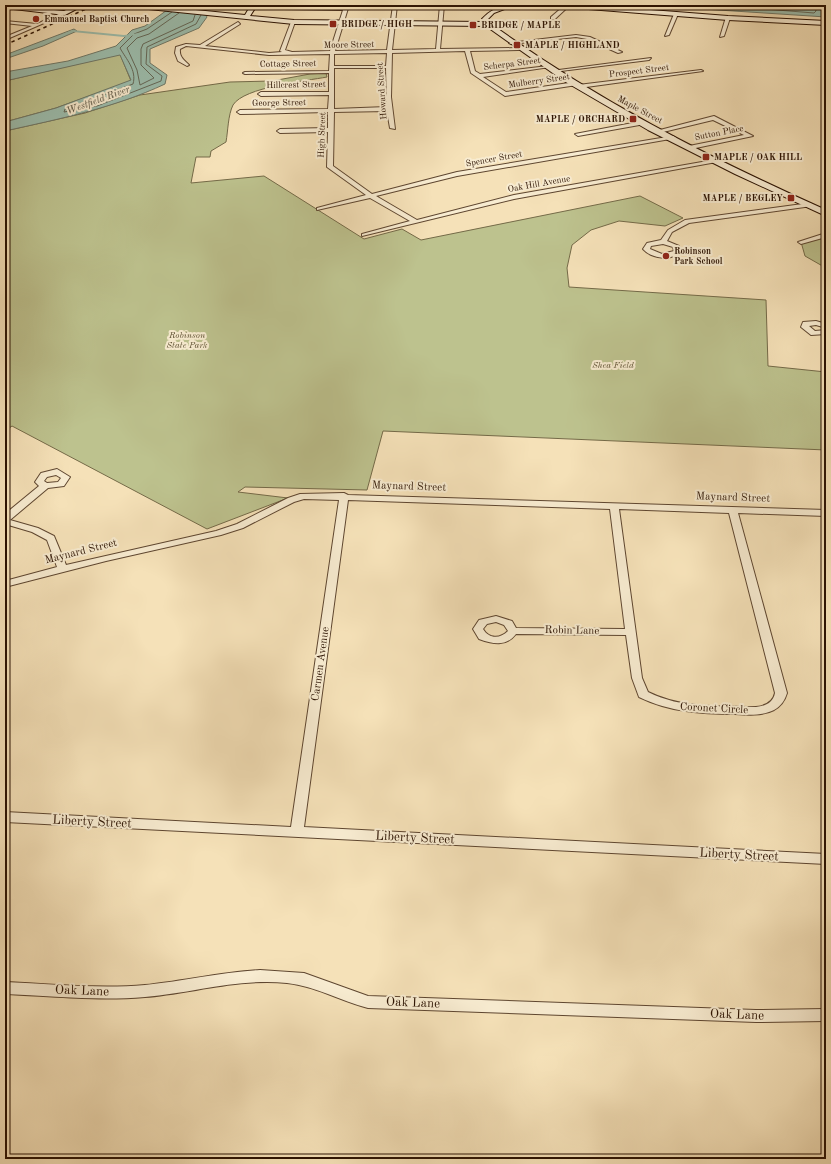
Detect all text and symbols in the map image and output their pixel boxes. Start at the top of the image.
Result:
marker: Emmanuel Baptist Church [31,14,41,24]
place label: Emmanuel Baptist Church [44,15,149,24]
marker: BRIDGE / HIGH [328,19,338,29]
place label: BRIDGE / HIGH [341,20,413,30]
marker: BRIDGE / MAPLE [468,20,478,30]
place label: BRIDGE / MAPLE [481,21,560,31]
street label: Moore Street [324,40,374,50]
marker: MAPLE / HIGHLAND [512,40,522,50]
place label: MAPLE / HIGHLAND [525,41,619,51]
street label: Scherpa Street [483,56,541,72]
street label: Cottage Street [260,59,316,69]
street label: Howard Street [376,62,388,120]
street label: Prospect Street [608,63,670,79]
street label: Mulberry Street [508,72,570,90]
street label: Hillcrest Street [266,80,326,90]
water label: Westfield River [65,84,132,117]
street label: Maple Street [616,94,664,126]
street label: George Street [252,98,306,108]
street label: High Street [317,112,327,158]
marker: MAPLE / ORCHARD [628,114,638,124]
place label: MAPLE / ORCHARD [536,115,625,125]
street label: Sutton Place [694,124,744,142]
street label: Spencer Street [465,150,523,168]
marker: MAPLE / OAK HILL [701,152,711,162]
place label: MAPLE / OAK HILL [714,153,802,163]
street label: Oak Hill Avenue [507,174,571,194]
marker: MAPLE / BEGLEY [786,193,796,203]
place label: MAPLE / BEGLEY [703,194,783,204]
place label: Robinson Park School [674,247,723,266]
marker: Robinson Park School [661,251,671,261]
park label: Robinson State Park [167,331,208,350]
park label: Shea Field [592,361,634,370]
street label: Maynard Street [372,480,446,494]
street label: Maynard Street [696,491,770,505]
street label: Maynard Street [44,538,118,566]
street label: Robin Lane [545,625,599,637]
street label: Carmen Avenue [310,626,332,702]
street label: Coronet Circle [680,702,748,716]
street label: Liberty Street [52,813,133,831]
street label: Liberty Street [375,829,456,847]
street label: Liberty Street [699,846,780,864]
street label: Oak Lane [55,984,109,998]
street label: Oak Lane [386,996,440,1010]
street label: Oak Lane [710,1008,764,1022]

